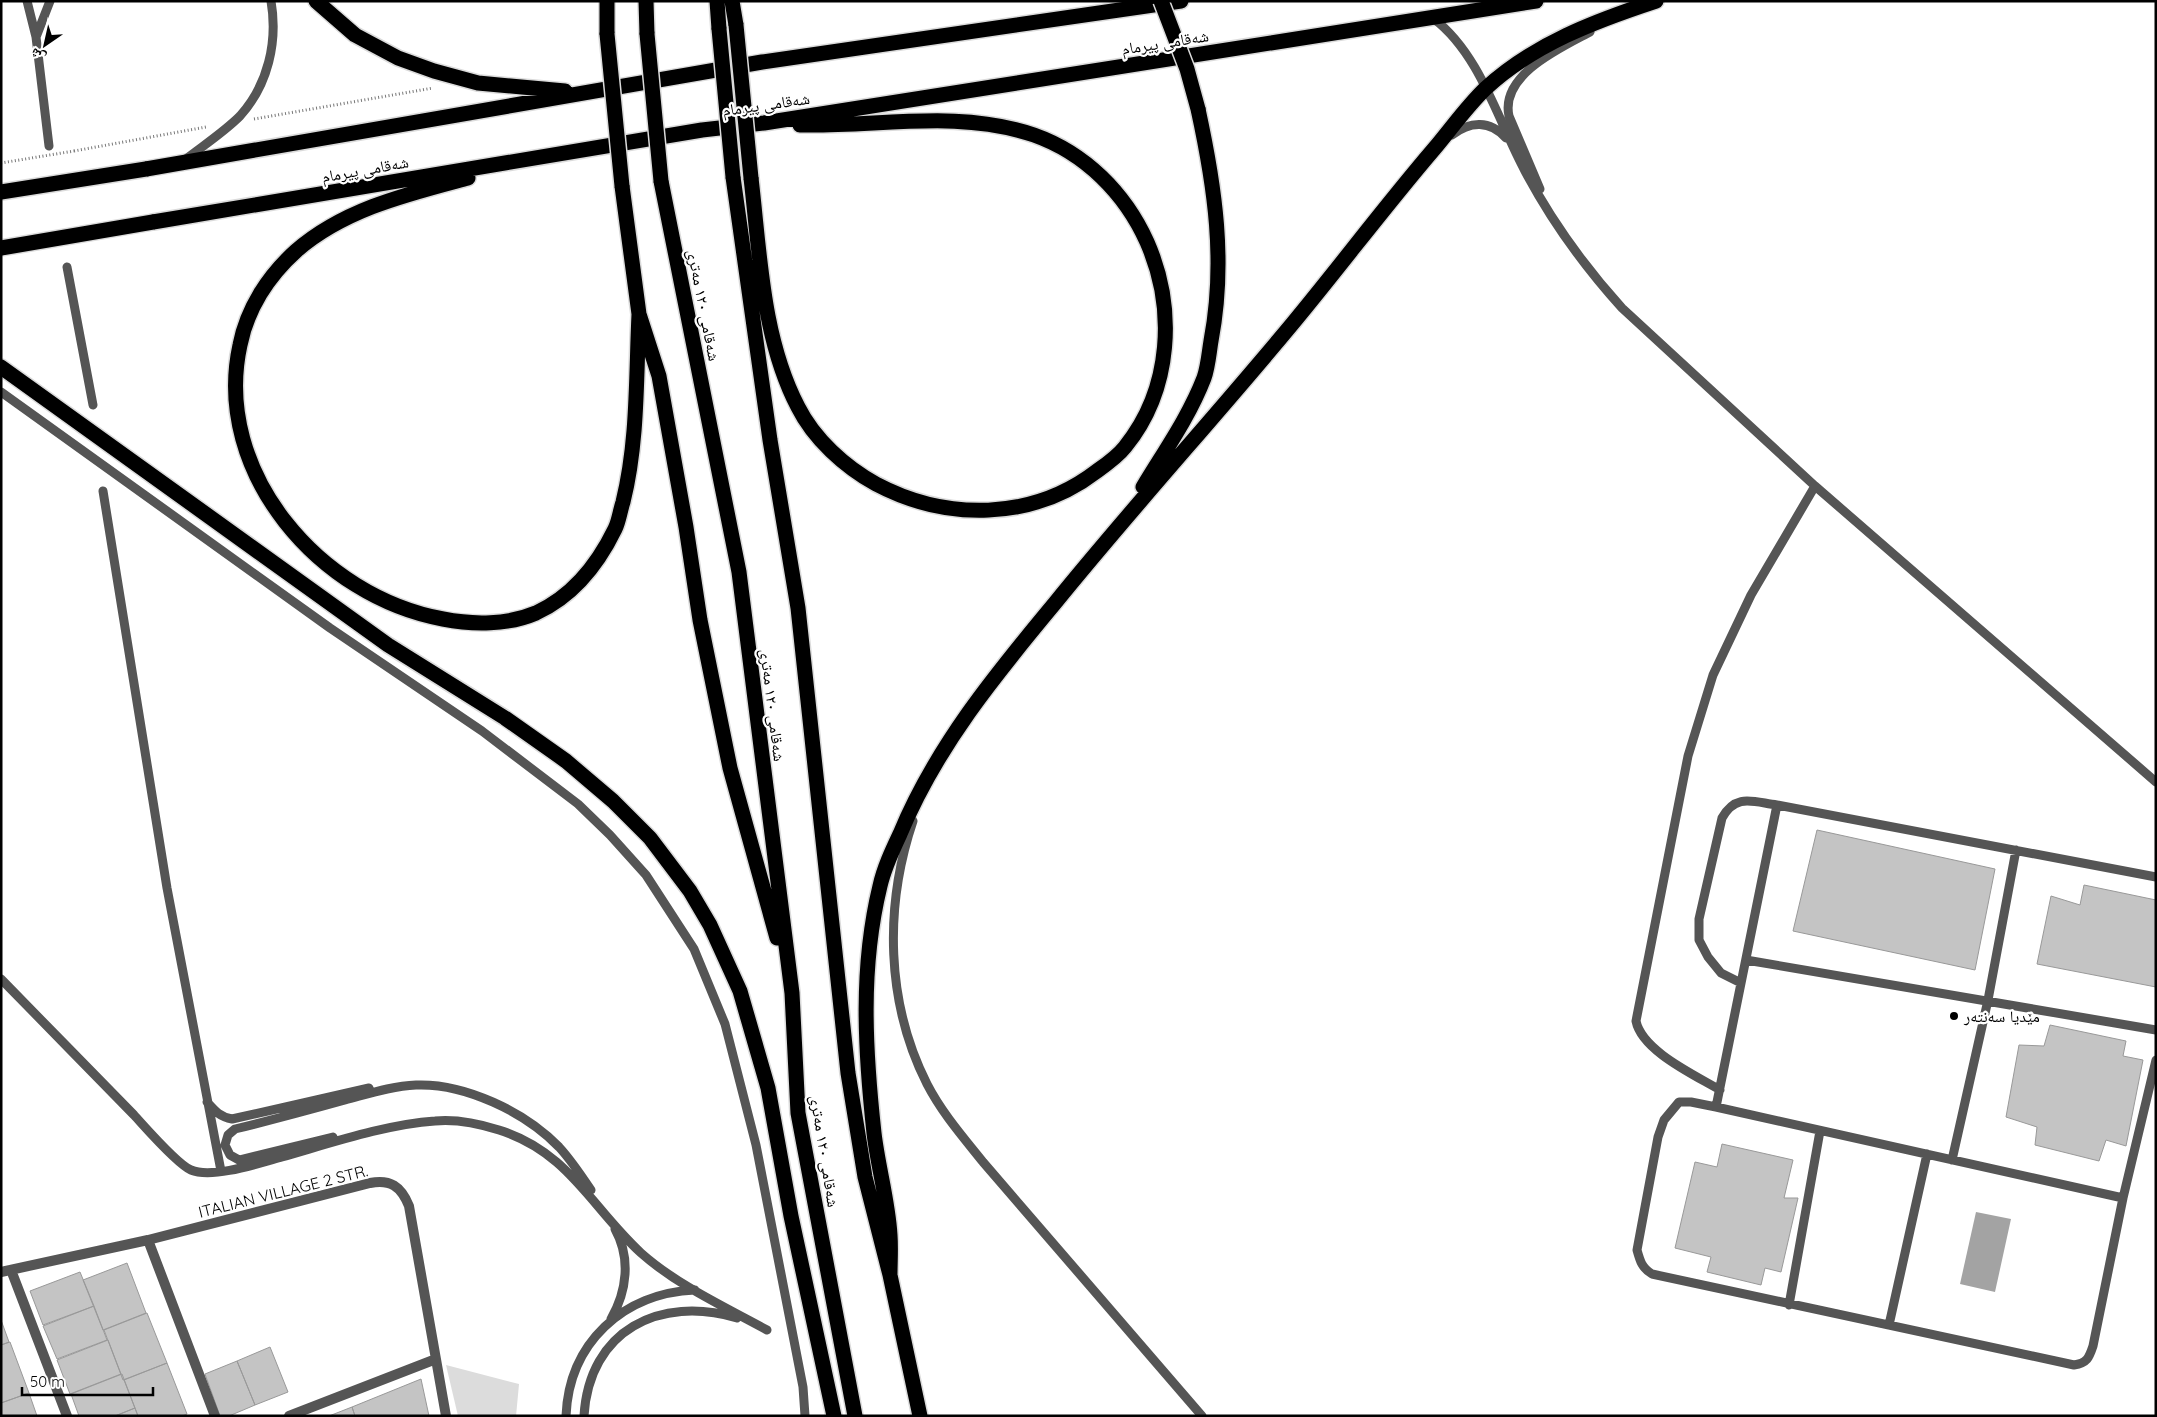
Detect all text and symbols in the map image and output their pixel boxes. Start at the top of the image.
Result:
north arrow [20,20,70,70]
street label: شەقامی پیرمام [1120,25,1210,60]
text: ش [26,44,49,67]
street label: شەقامی پیرمام [721,88,811,121]
street label: شەقامی پیرمام [320,152,410,187]
street label: شەقامی ١٢٠ مەتری [682,247,725,363]
street label: شەقامی ١٢٠ مەتری [755,647,790,763]
place label: مێدیا سەنتەر [1963,1006,2040,1026]
marker: مێدیا سەنتەر [1948,1010,1960,1022]
street label: شەقامی ١٢٠ مەتری [805,1093,844,1209]
street label: ITALIAN VILLAGE 2 STR. [196,1160,370,1222]
scale bar [22,1364,154,1396]
text: 50 m [30,1372,65,1391]

